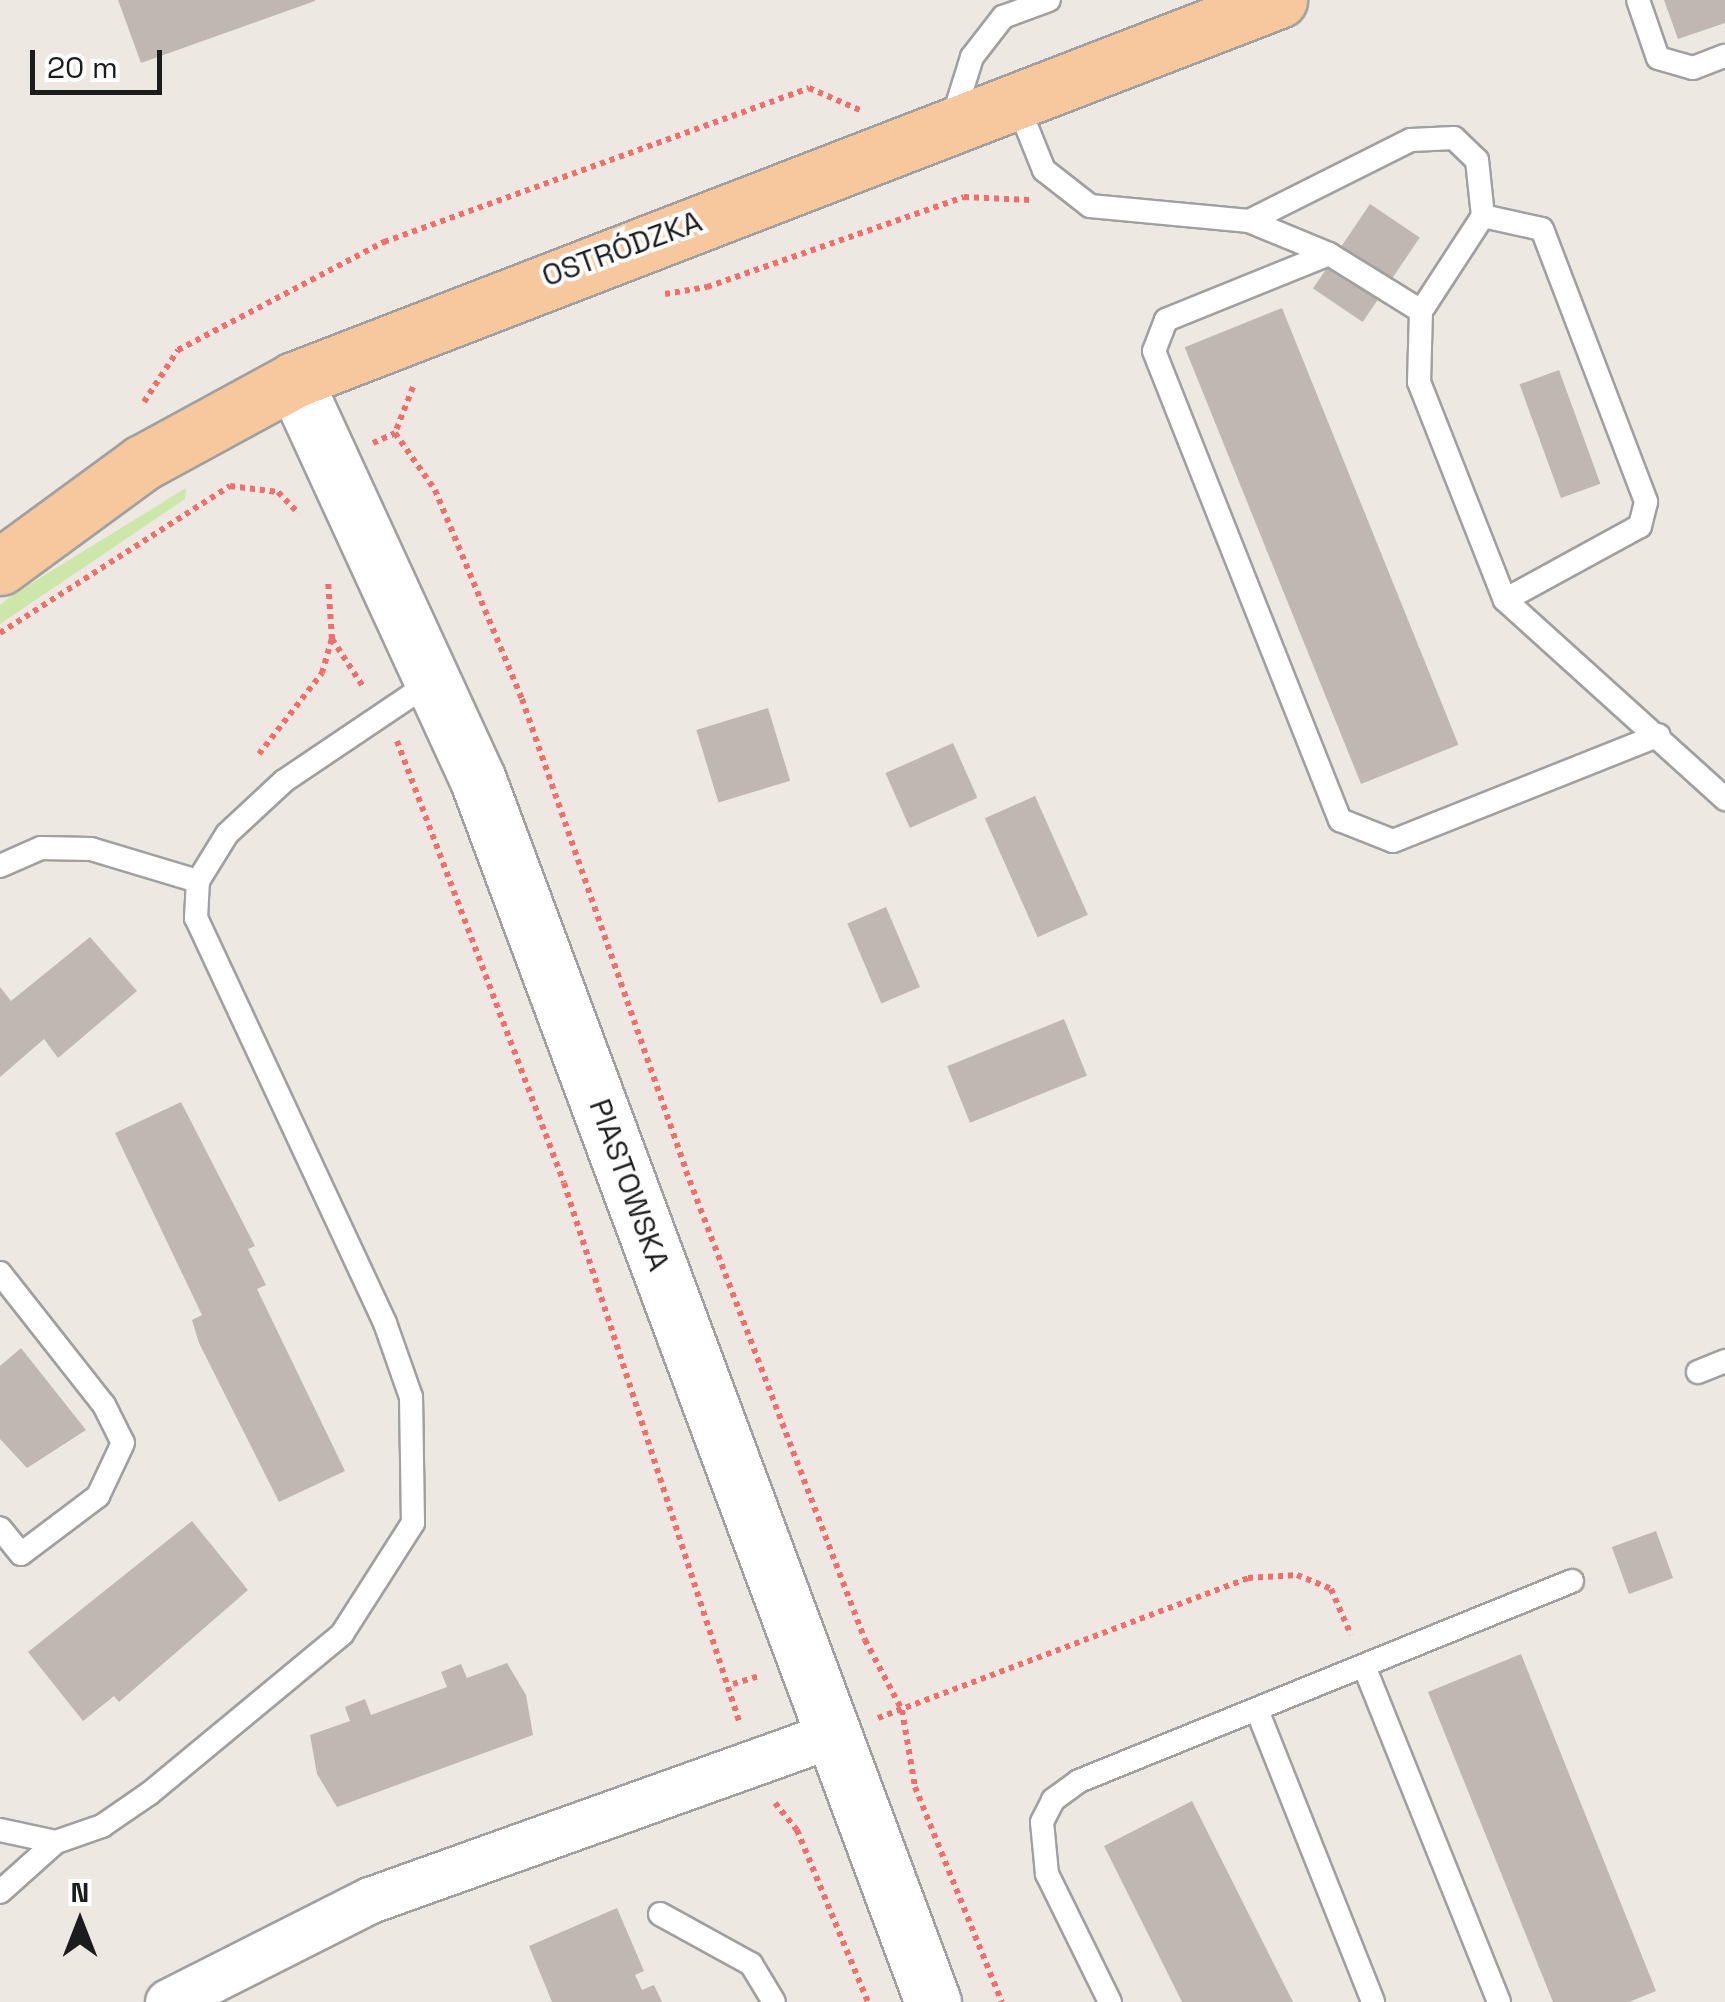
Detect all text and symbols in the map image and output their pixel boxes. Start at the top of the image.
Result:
scale bar [35,30,168,92]
text: 20 m [47,48,118,87]
street label: OSTRÓDZKA [537,203,707,295]
street label: PIASTOWSKA [581,1094,677,1276]
north arrow [30,1872,130,1972]
text: N [71,1874,89,1910]

